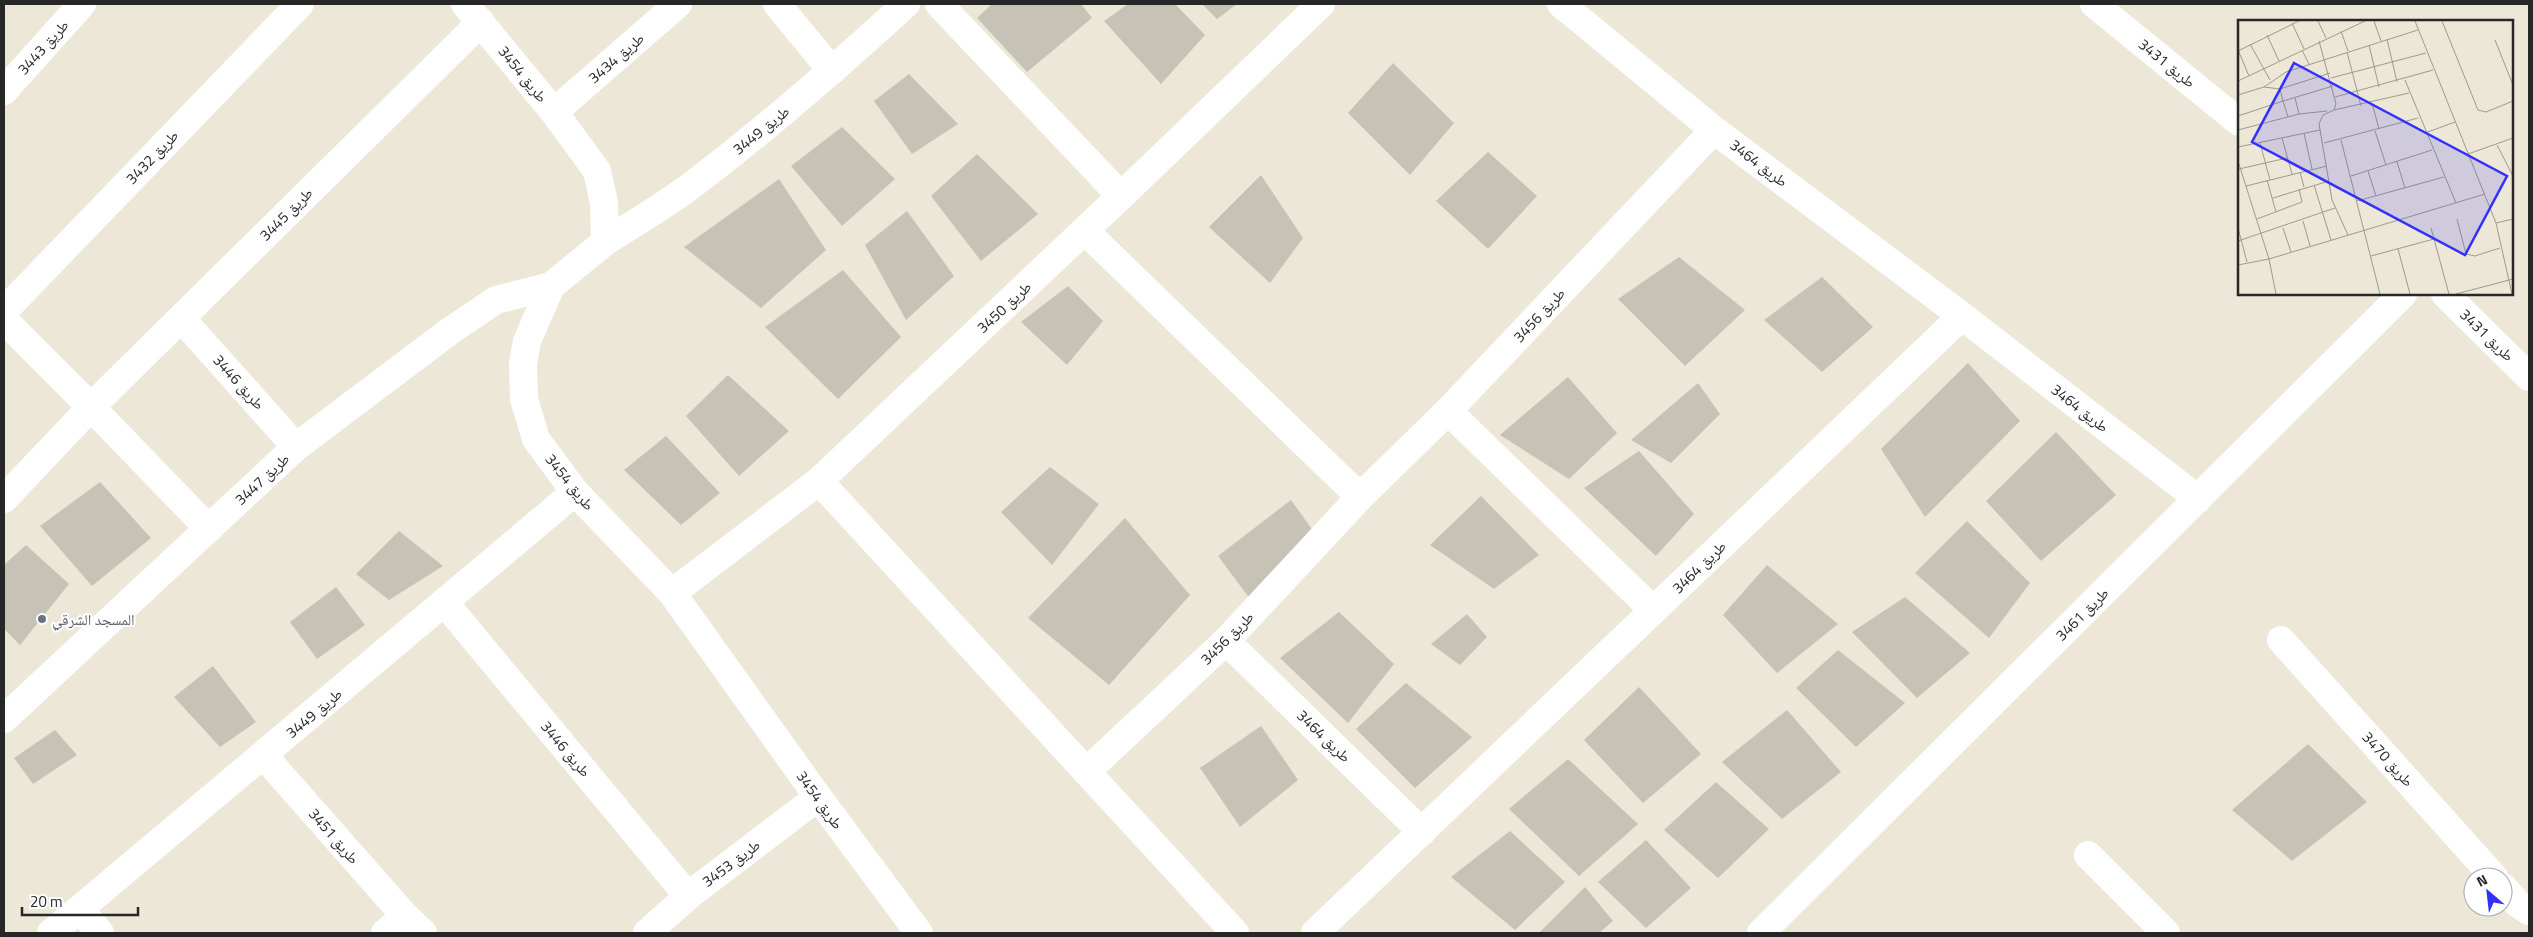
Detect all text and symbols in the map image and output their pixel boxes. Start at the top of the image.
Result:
street label: طريق 3443 [12,14,74,80]
inset map [2238,20,2513,295]
street label: طريق 3434 [583,27,649,89]
street label: طريق 3431 [2133,33,2201,93]
street label: طريق 3454 [493,40,553,108]
street label: طريق 3449 [727,100,795,160]
street label: طريق 3432 [120,125,184,189]
street label: طريق 3464 [1725,133,1793,193]
street label: طريق 3445 [254,182,318,246]
street label: طريق 3450 [971,275,1037,338]
street label: طريق 3456 [1508,282,1571,348]
street label: طريق 3431 [2455,303,2519,367]
street label: طريق 3446 [208,349,270,415]
street label: طريق 3464 [2046,378,2114,438]
street label: طريق 3447 [229,447,295,510]
street label: طريق 3454 [540,448,600,516]
street label: طريق 3464 [1667,535,1731,599]
street label: طريق 3461 [2050,582,2114,646]
street label: طريق 3456 [1195,606,1259,670]
place label: المسجد الشرقي [52,608,135,631]
marker: المسجد الشرقي [36,613,48,625]
street label: طريق 3449 [281,682,347,744]
street label: طريق 3464 [1292,704,1356,768]
street label: طريق 3446 [535,716,597,782]
street label: طريق 3470 [2357,726,2419,792]
street label: طريق 3454 [791,766,849,834]
street label: طريق 3451 [303,803,365,869]
street label: طريق 3453 [697,833,765,893]
north arrow [2463,867,2513,917]
text: N [2472,869,2491,892]
scale bar [22,884,139,916]
text: 20 m [30,890,63,913]

